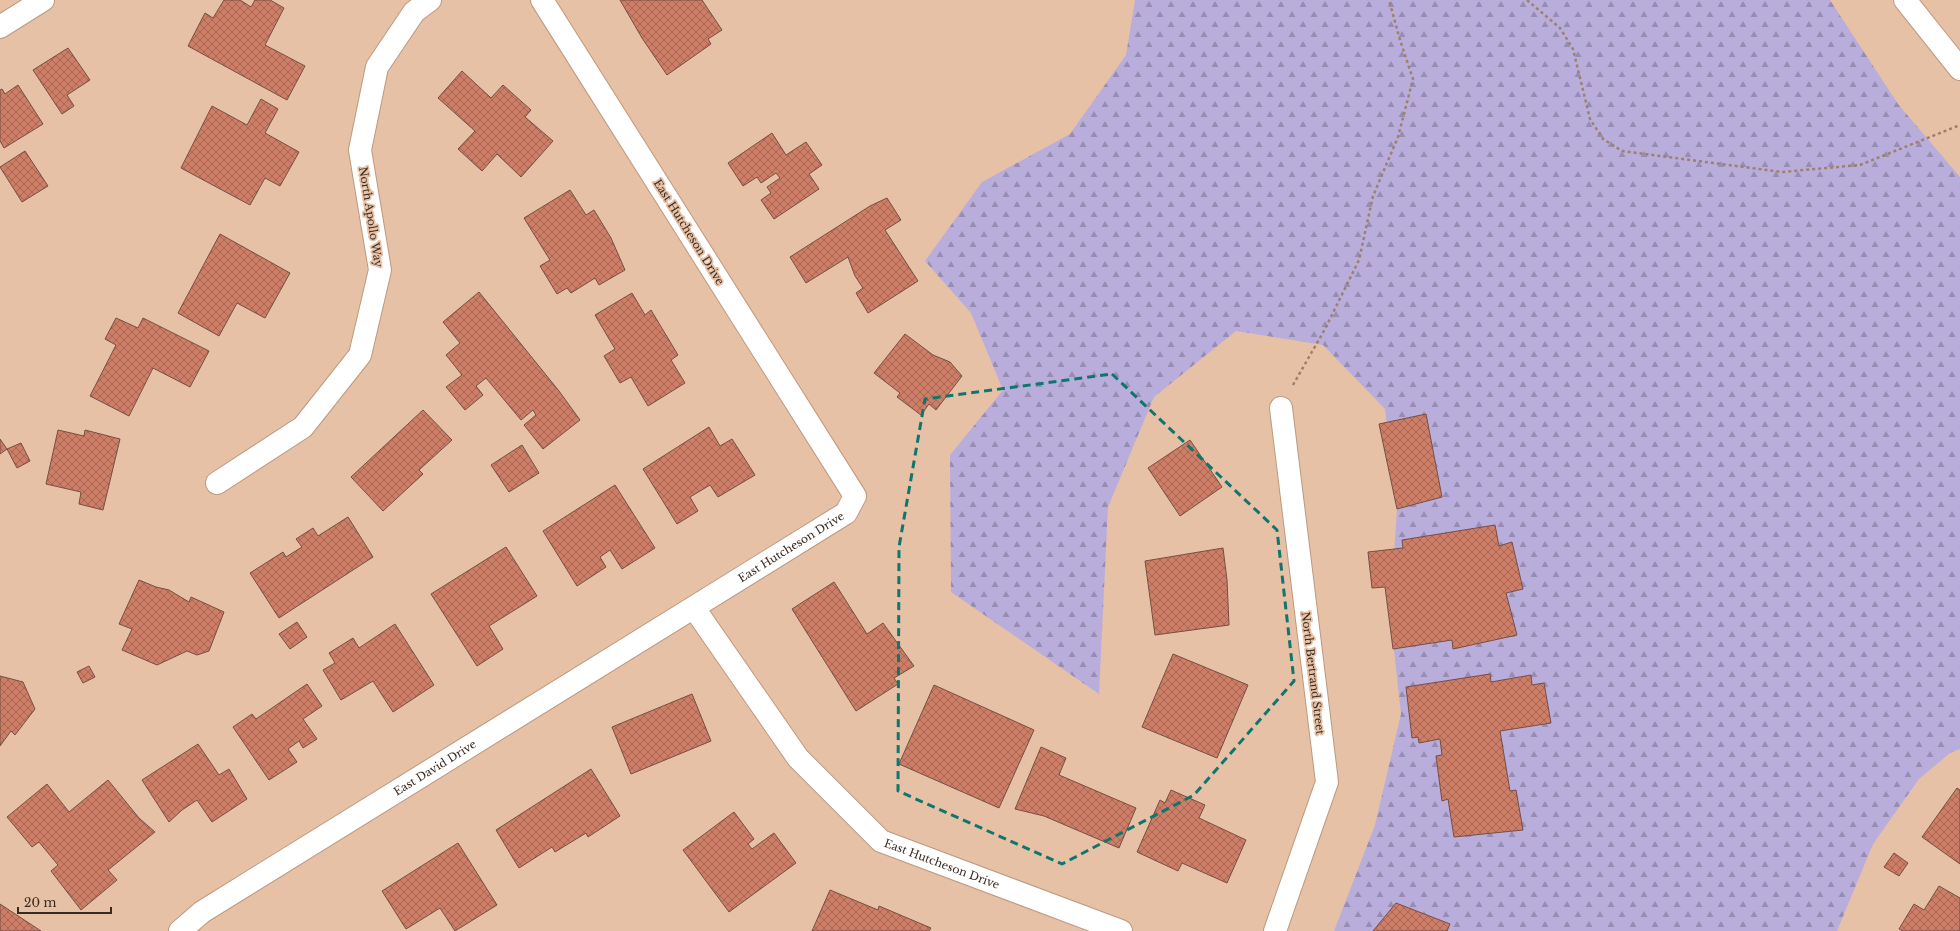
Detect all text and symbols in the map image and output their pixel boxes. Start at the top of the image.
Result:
street label: North Apollo Way [356,166,386,268]
street label: East Hutcheson Drive [651,177,727,287]
street label: East Hutcheson Drive [735,509,847,585]
street label: North Bertrand Street [1299,611,1328,736]
street label: East David Drive [391,737,479,799]
street label: East Hutcheson Drive [882,836,1002,892]
scale bar [18,889,111,915]
text: 20 m [24,895,56,910]

